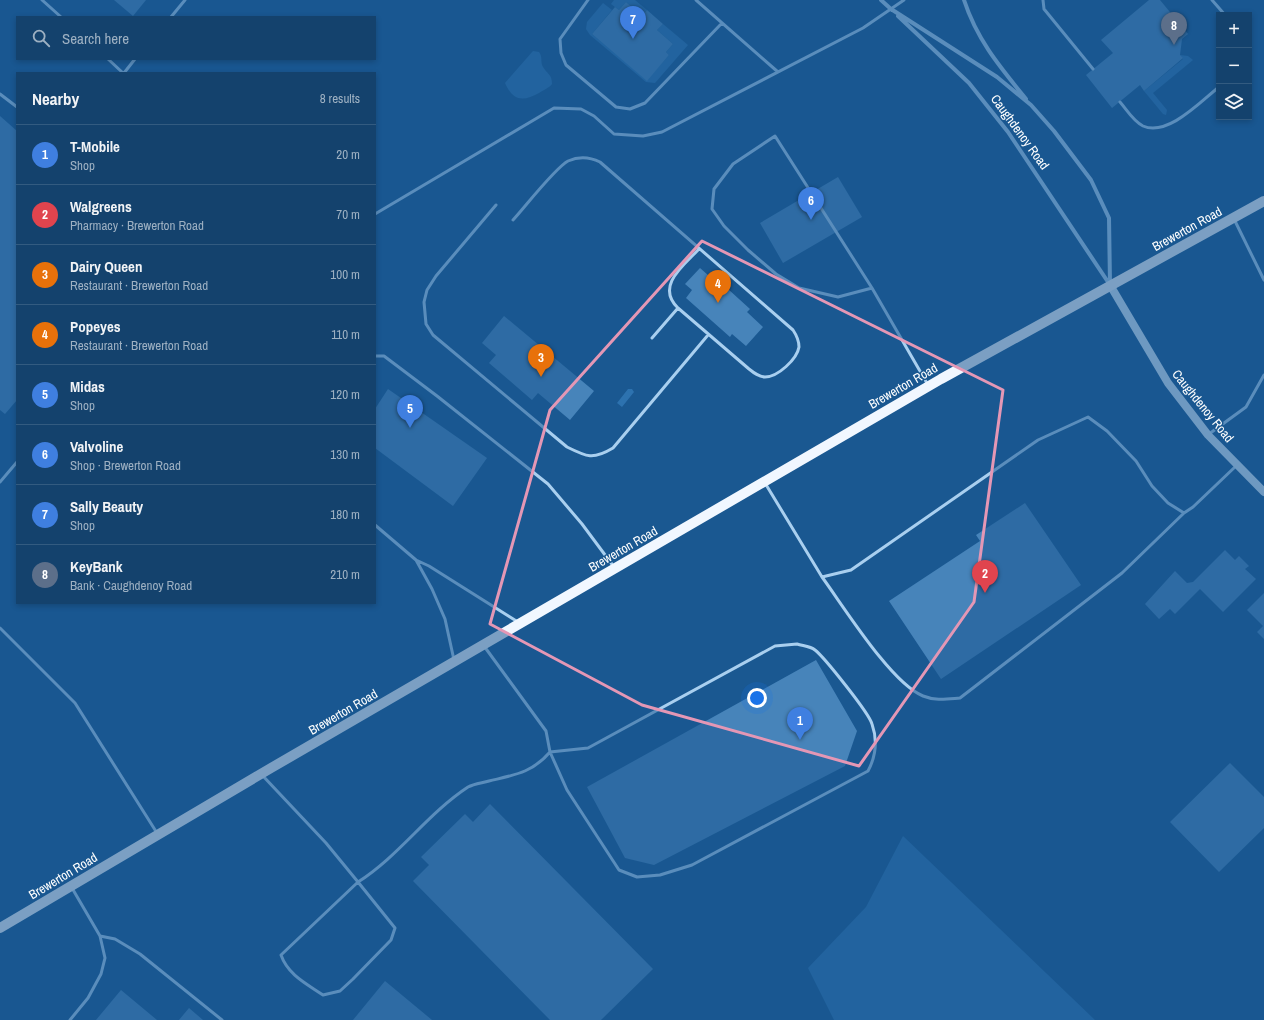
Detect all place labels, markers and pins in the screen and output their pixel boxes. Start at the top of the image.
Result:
pin: 7 [620,6,646,39]
pin: 8 [1161,12,1187,45]
pin: 6 [798,187,824,220]
pin: 4 [705,270,731,303]
pin: 3 [528,344,554,377]
pin: 5 [397,395,423,428]
pin: 2 [972,560,998,593]
pin: 1 [787,707,813,740]

